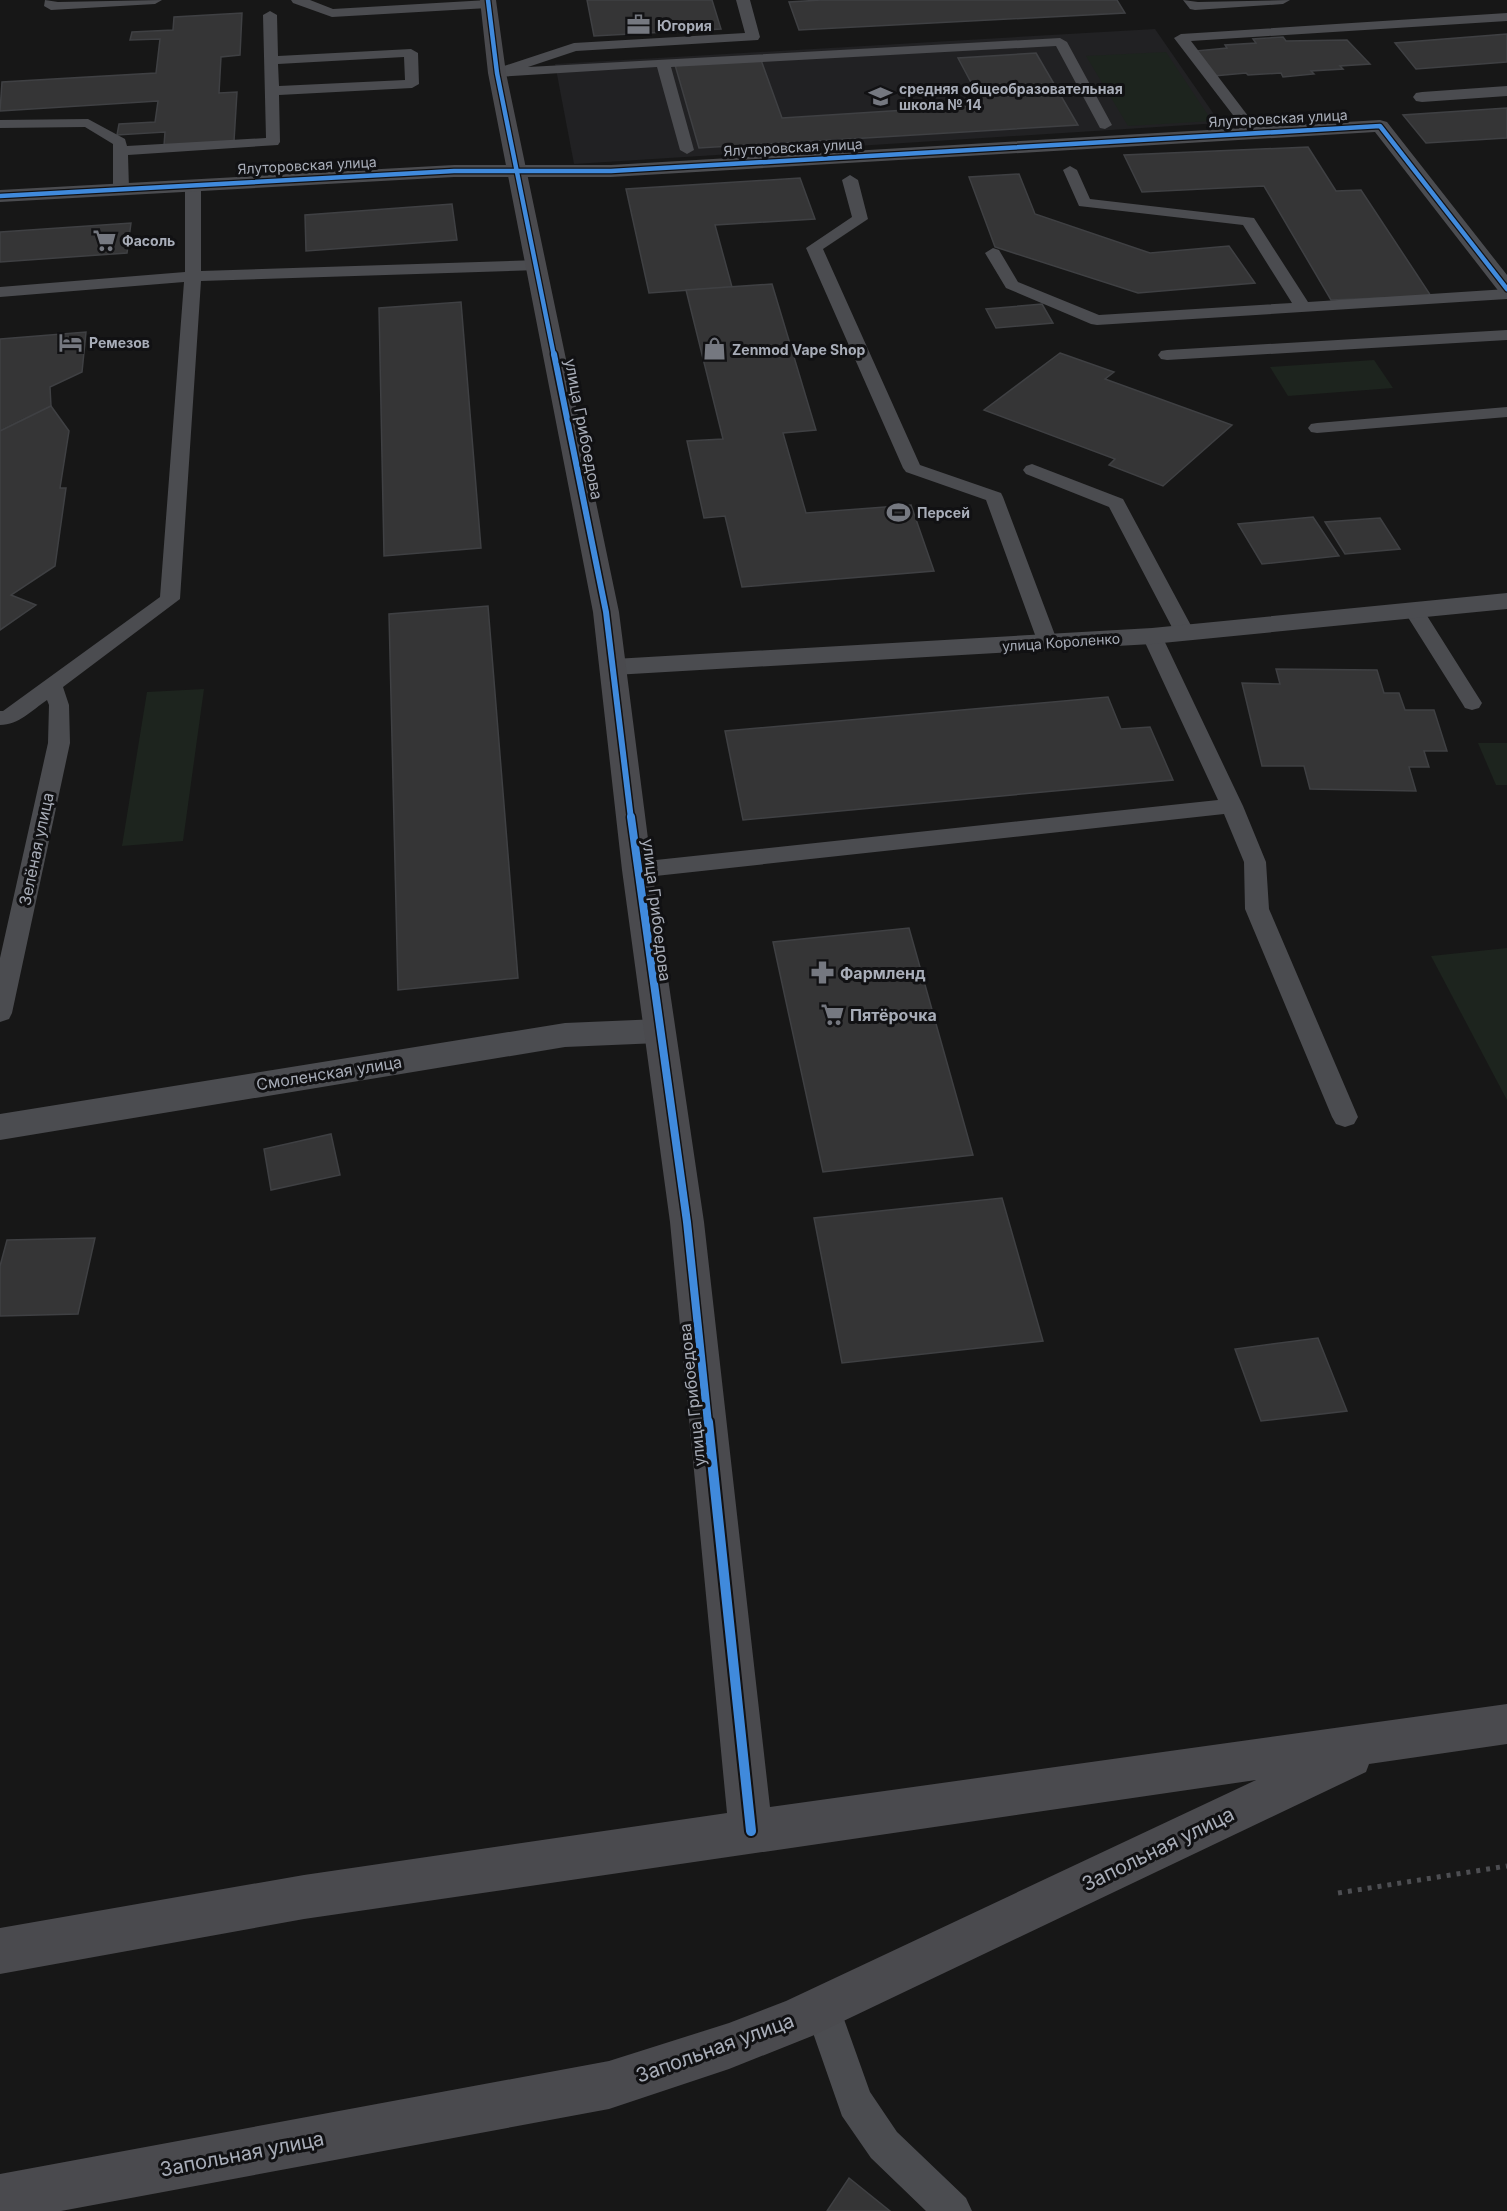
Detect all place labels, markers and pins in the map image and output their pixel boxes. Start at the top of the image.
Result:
office icon: Югория [626,12,652,38]
place label: Югория [657,17,712,34]
place label: средняя общеобразовательная школа № 14 [899,80,1123,113]
school or university icon: средняя общеобразовательная школа № 14 [868,83,894,109]
supermarket icon: Фасоль [91,227,117,253]
place label: Фасоль [122,232,175,249]
hotel icon: Ремезов [58,329,84,355]
place label: Ремезов [89,334,150,351]
shop icon: Zenmod Vape Shop [701,336,727,362]
place label: Zenmod Vape Shop [732,341,866,358]
sports icon: Персей [886,499,912,525]
place label: Персей [917,504,970,521]
pharmacy icon: Фармленд [809,960,835,986]
place label: Фармленд [840,963,926,983]
supermarket icon: Пятёрочка [819,1002,845,1028]
place label: Пятёрочка [850,1005,937,1025]

